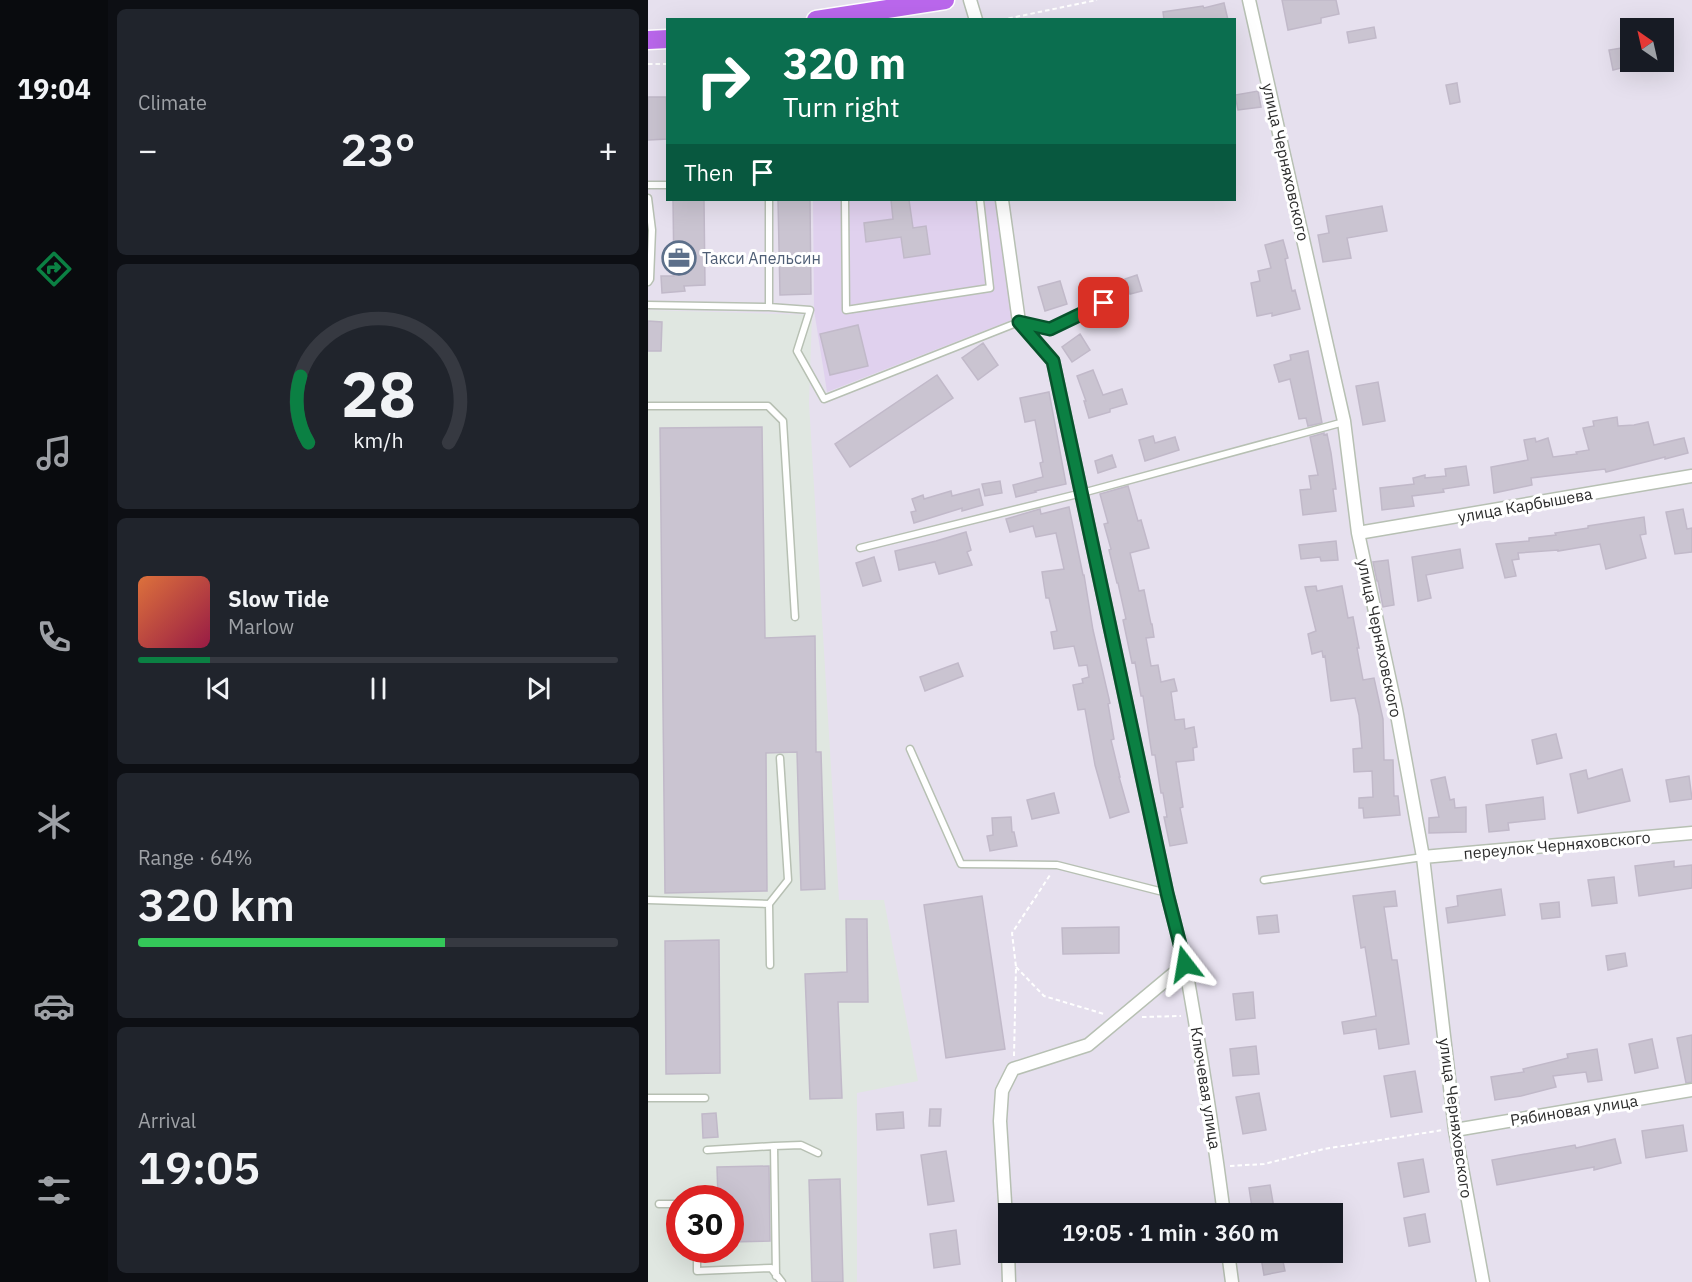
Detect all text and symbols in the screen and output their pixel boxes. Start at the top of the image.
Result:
north arrow [1620,18,1674,72]
map controls [1620,18,1674,72]
text: 320 m [783,36,906,91]
icon: right [684,42,762,120]
text: 19:04 [17,71,91,106]
street label: улица Черняховского [1258,81,1314,243]
text: Climate [138,89,207,116]
text: Turn right [783,89,900,124]
text: 23° [340,120,416,178]
text: − [138,128,158,171]
text: + [598,128,618,171]
icon: arrive [746,156,779,189]
text: Then [684,158,734,187]
office icon: Такси Апельсин [661,240,697,276]
icon: directions [33,248,75,290]
place label: Такси Апельсин [702,248,821,268]
pin [1078,277,1129,328]
icon: arrive [1087,286,1120,319]
text: 28 [341,354,415,435]
text: km/h [353,427,403,455]
icon: music [33,432,75,474]
street label: улица Карбышева [1456,483,1594,527]
street label: улица Черняховского [1353,557,1407,719]
text: Slow Tide [228,584,329,613]
text: Marlow [228,613,294,640]
icon: phone [33,616,75,658]
icon: previous [202,672,235,705]
icon: pause [362,672,395,705]
icon: next [522,672,555,705]
icon: climate [33,801,75,843]
street label: переулок Черняховского [1463,827,1651,863]
text: Range · 64% [138,844,253,871]
text: 320 km [138,875,295,933]
position arrow [1153,932,1217,996]
icon: car [33,985,75,1027]
street label: Ключевая улица [1186,1025,1226,1151]
street label: улица Черняховского [1435,1037,1477,1199]
street label: Рябиновая улица [1509,1090,1640,1130]
text: Arrival [138,1107,196,1134]
text: 19:05 [138,1138,260,1196]
icon: filters [33,1169,75,1211]
speed limit sign: 30 [666,1185,744,1263]
text: 19:05 · 1 min · 360 m [1062,1218,1279,1247]

